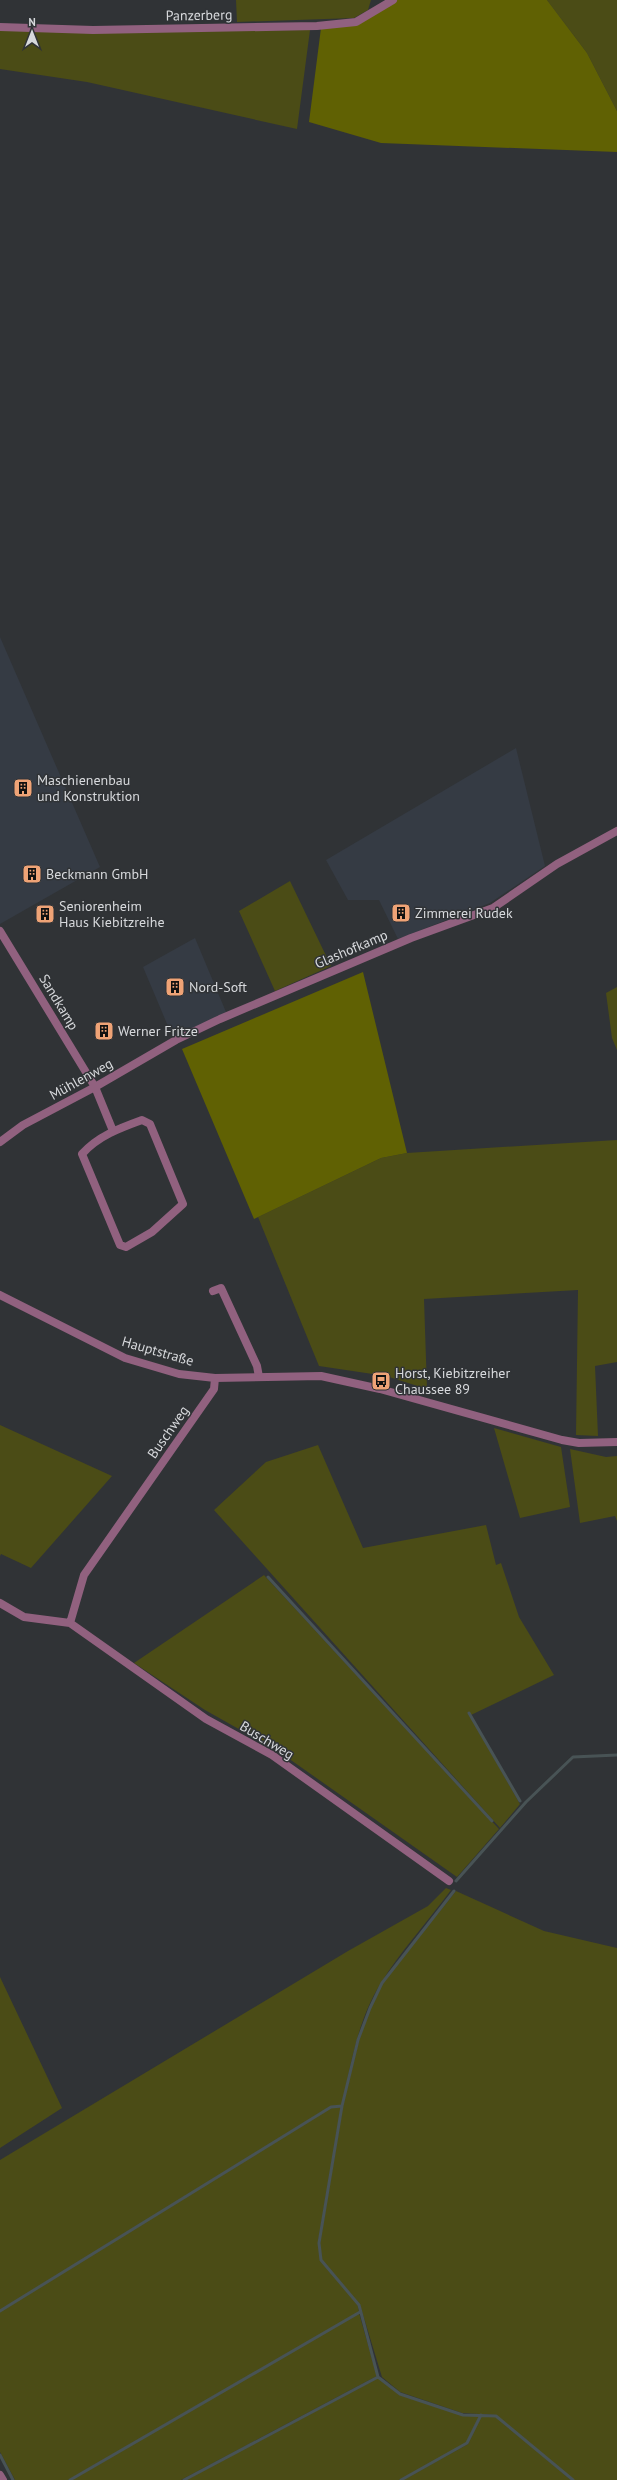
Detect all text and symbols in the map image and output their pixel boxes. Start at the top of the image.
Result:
street label: Panzerberg [165,5,233,25]
north arrow [12,12,52,52]
text: N [28,15,36,29]
place label: Maschienenbau und Konstruktion [37,771,140,805]
building icon: Maschienenbau und Konstruktion [12,777,34,799]
building icon: Beckmann GmbH [21,863,43,885]
place label: Beckmann GmbH [46,865,148,883]
place label: Seniorenheim Haus Kiebitzreihe [59,897,165,931]
building icon: Zimmerei Rudek [390,902,412,924]
building icon: Seniorenheim Haus Kiebitzreihe [34,903,56,925]
place label: Zimmerei Rudek [415,904,513,922]
street label: Glashofkamp [312,926,390,972]
street label: Sandkamp [35,971,83,1033]
building icon: Nord-Soft [164,976,186,998]
place label: Nord-Soft [189,978,247,996]
building icon: Werner Fritze [93,1020,115,1042]
place label: Werner Fritze [118,1022,198,1040]
street label: Mühlenweg [46,1054,116,1104]
street label: Hauptstraße [120,1332,196,1370]
place label: Horst, Kiebitzreiher Chaussee 89 [395,1364,510,1398]
bus stop icon: Horst, Kiebitzreiher Chaussee 89 [370,1370,392,1392]
street label: Buschweg [143,1402,193,1462]
street label: Buschweg [237,1717,297,1763]

